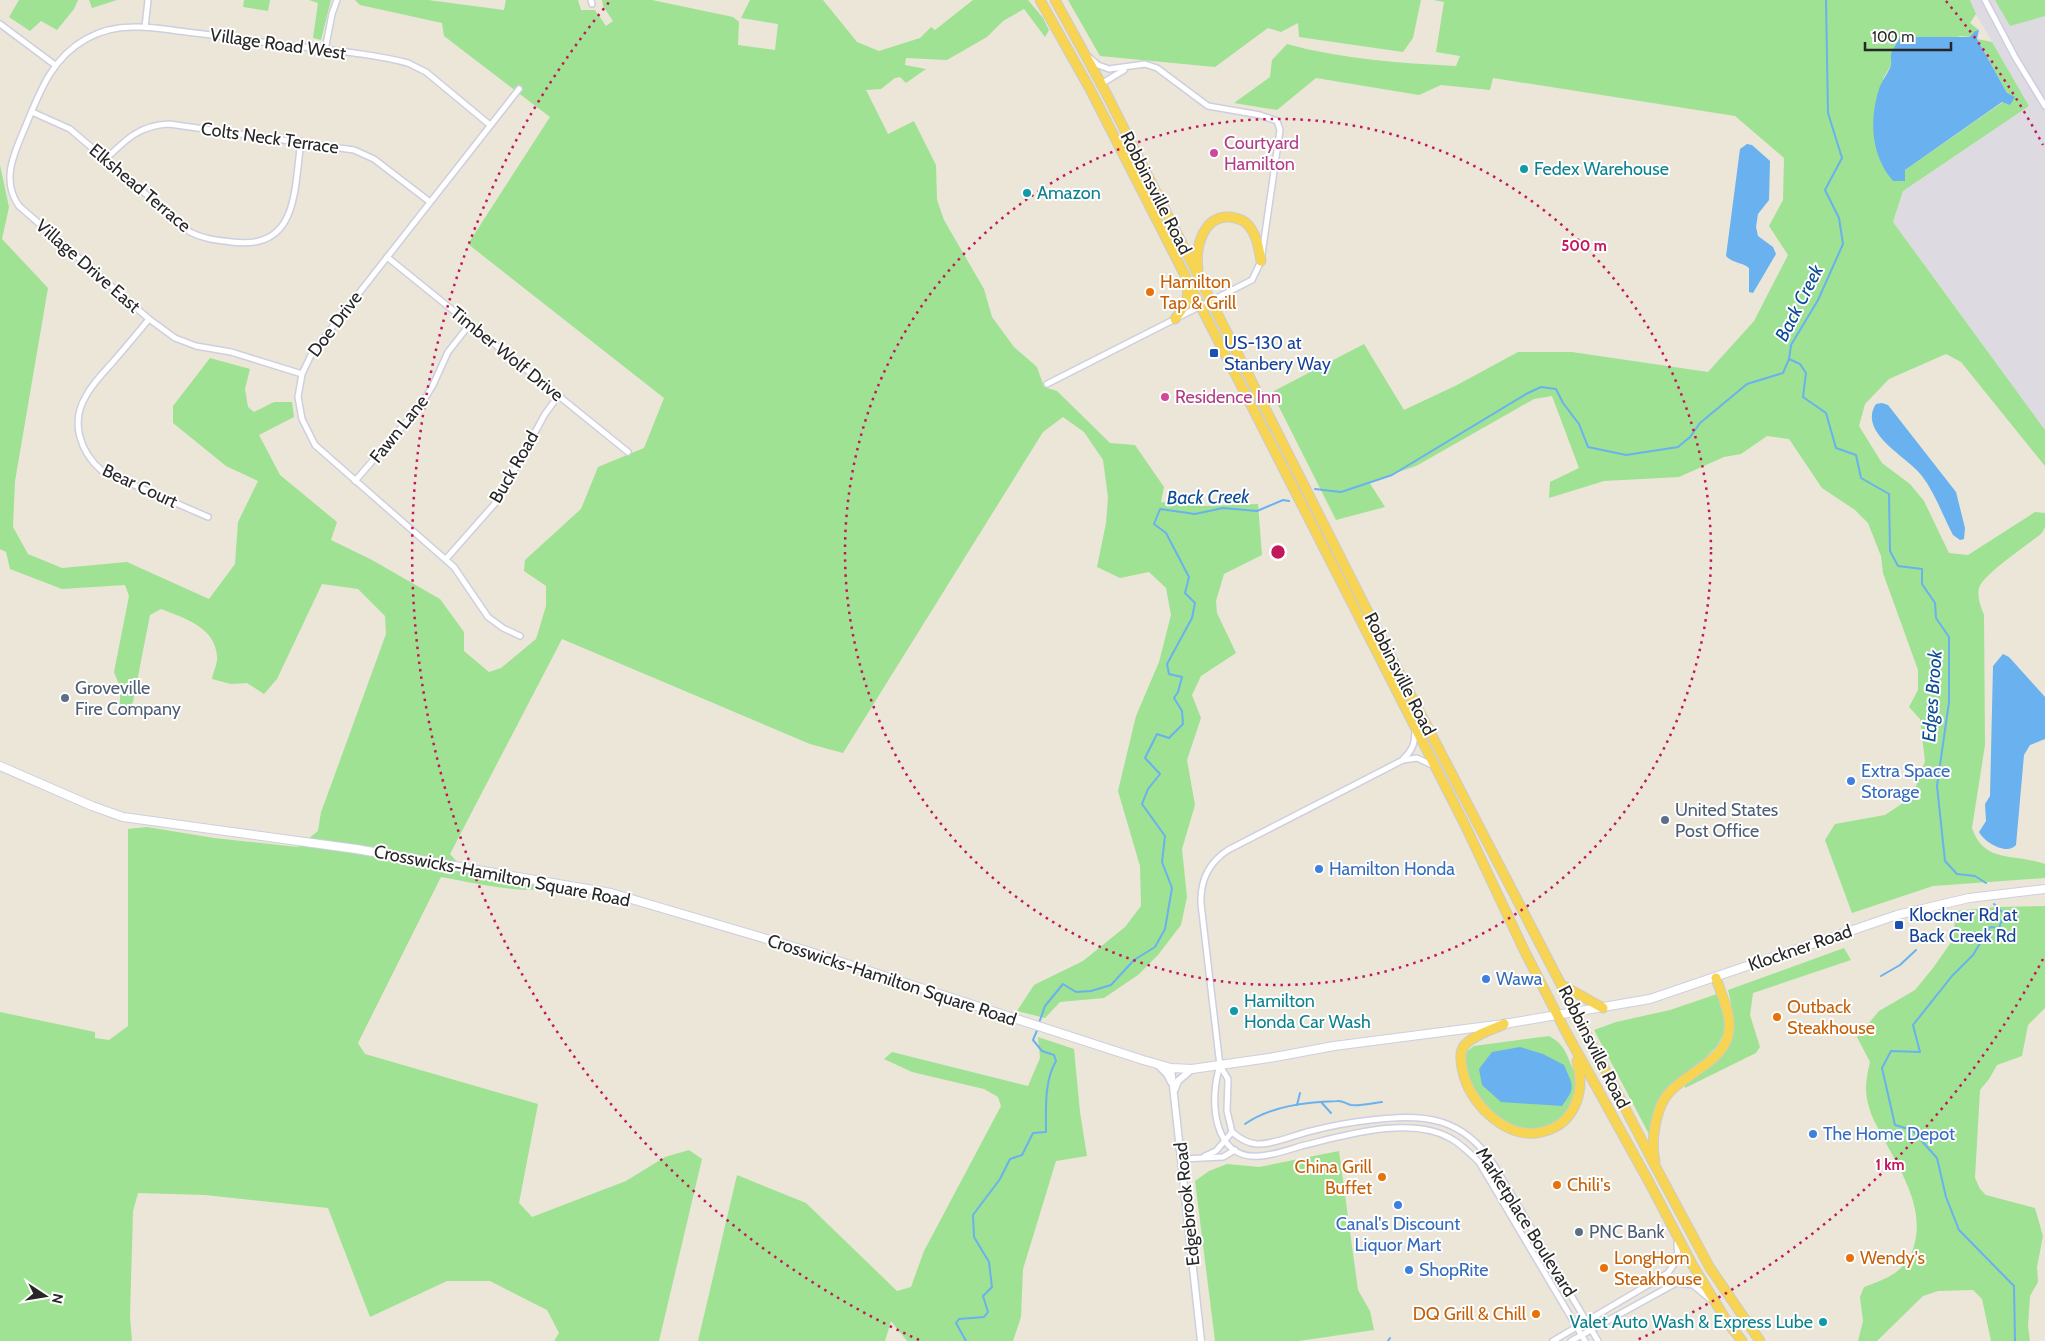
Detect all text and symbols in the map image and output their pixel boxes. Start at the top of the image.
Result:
scale bar [1865,20,1951,52]
street label: Village Road West [209,24,347,64]
text: 100 m [1872,28,1914,46]
street label: Colts Neck Terrace [200,117,340,159]
street label: Robbinsville Road [1116,128,1196,258]
place label: Courtyard Hamilton [1224,132,1299,175]
street label: Elkshead Terrace [85,139,195,237]
marker: Courtyard Hamilton [1208,147,1220,159]
place label: Fedex Warehouse [1534,158,1669,180]
marker: Fedex Warehouse [1518,163,1530,175]
place label: Amazon [1037,182,1101,204]
marker: Amazon [1021,187,1033,199]
street label: Village Drive East [31,215,145,317]
text: 500 m [1561,237,1607,255]
water label: Back Creek [1770,260,1828,345]
place label: Hamilton Tap & Grill [1160,271,1237,314]
marker: Hamilton Tap & Grill [1144,286,1156,298]
street label: Doe Drive [303,287,367,361]
street label: Timber Wolf Drive [446,302,568,406]
place label: US-130 at Stanbery Way [1224,332,1331,375]
marker: US-130 at Stanbery Way [1208,347,1220,359]
place label: Residence Inn [1175,386,1281,408]
street label: Fawn Lane [365,391,433,467]
marker: Residence Inn [1159,391,1171,403]
street label: Buck Road [485,427,543,507]
street label: Bear Court [99,459,181,513]
water label: Back Creek [1166,485,1250,509]
centre of rings [1269,543,1287,561]
street label: Robbinsville Road [1360,609,1440,739]
water label: Edges Brook [1917,648,1947,743]
place label: Groveville Fire Company [75,677,181,720]
marker: Groveville Fire Company [59,692,71,704]
place label: Extra Space Storage [1861,760,1950,803]
marker: Extra Space Storage [1845,775,1857,787]
place label: United States Post Office [1675,799,1778,842]
marker: United States Post Office [1659,814,1671,826]
street label: Crosswicks-Hamilton Square Road [372,840,632,912]
place label: Hamilton Honda [1329,858,1455,880]
marker: Hamilton Honda [1313,863,1325,875]
place label: Klockner Rd at Back Creek Rd [1909,904,2018,947]
marker: Klockner Rd at Back Creek Rd [1893,919,1905,931]
street label: Klockner Road [1745,920,1855,976]
street label: Crosswicks-Hamilton Square Road [765,929,1019,1031]
place label: Wawa [1496,968,1543,990]
marker: Wawa [1480,973,1492,985]
street label: Robbinsville Road [1554,982,1634,1112]
place label: Hamilton Honda Car Wash [1244,990,1371,1033]
place label: Outback Steakhouse [1787,996,1875,1039]
marker: Hamilton Honda Car Wash [1228,1005,1240,1017]
marker: Outback Steakhouse [1771,1011,1783,1023]
place label: The Home Depot [1823,1123,1955,1145]
marker: The Home Depot [1807,1128,1819,1140]
street label: Edgebrook Road [1170,1141,1204,1267]
street label: Marketplace Boulevard [1471,1143,1581,1301]
place label: China Grill Buffet [1295,1156,1373,1199]
text: 1 km [1875,1156,1905,1174]
marker: China Grill Buffet [1376,1171,1388,1183]
place label: Chili's [1567,1174,1611,1196]
marker: Chili's [1551,1179,1563,1191]
marker: Canal's Discount Liquor Mart [1392,1199,1404,1211]
place label: Canal's Discount Liquor Mart [1336,1213,1460,1256]
place label: PNC Bank [1589,1221,1666,1243]
marker: PNC Bank [1573,1226,1585,1238]
place label: LongHorn Steakhouse [1614,1247,1702,1290]
place label: Wendy's [1860,1247,1925,1269]
marker: Wendy's [1844,1252,1856,1264]
place label: ShopRite [1419,1259,1489,1281]
marker: LongHorn Steakhouse [1598,1262,1610,1274]
marker: ShopRite [1403,1264,1415,1276]
north arrow [20,1271,70,1321]
text: N [48,1292,68,1305]
place label: DQ Grill & Chill [1413,1303,1527,1325]
marker: DQ Grill & Chill [1530,1308,1542,1320]
place label: Valet Auto Wash & Express Lube [1569,1311,1813,1333]
marker: Valet Auto Wash & Express Lube [1817,1316,1829,1328]

